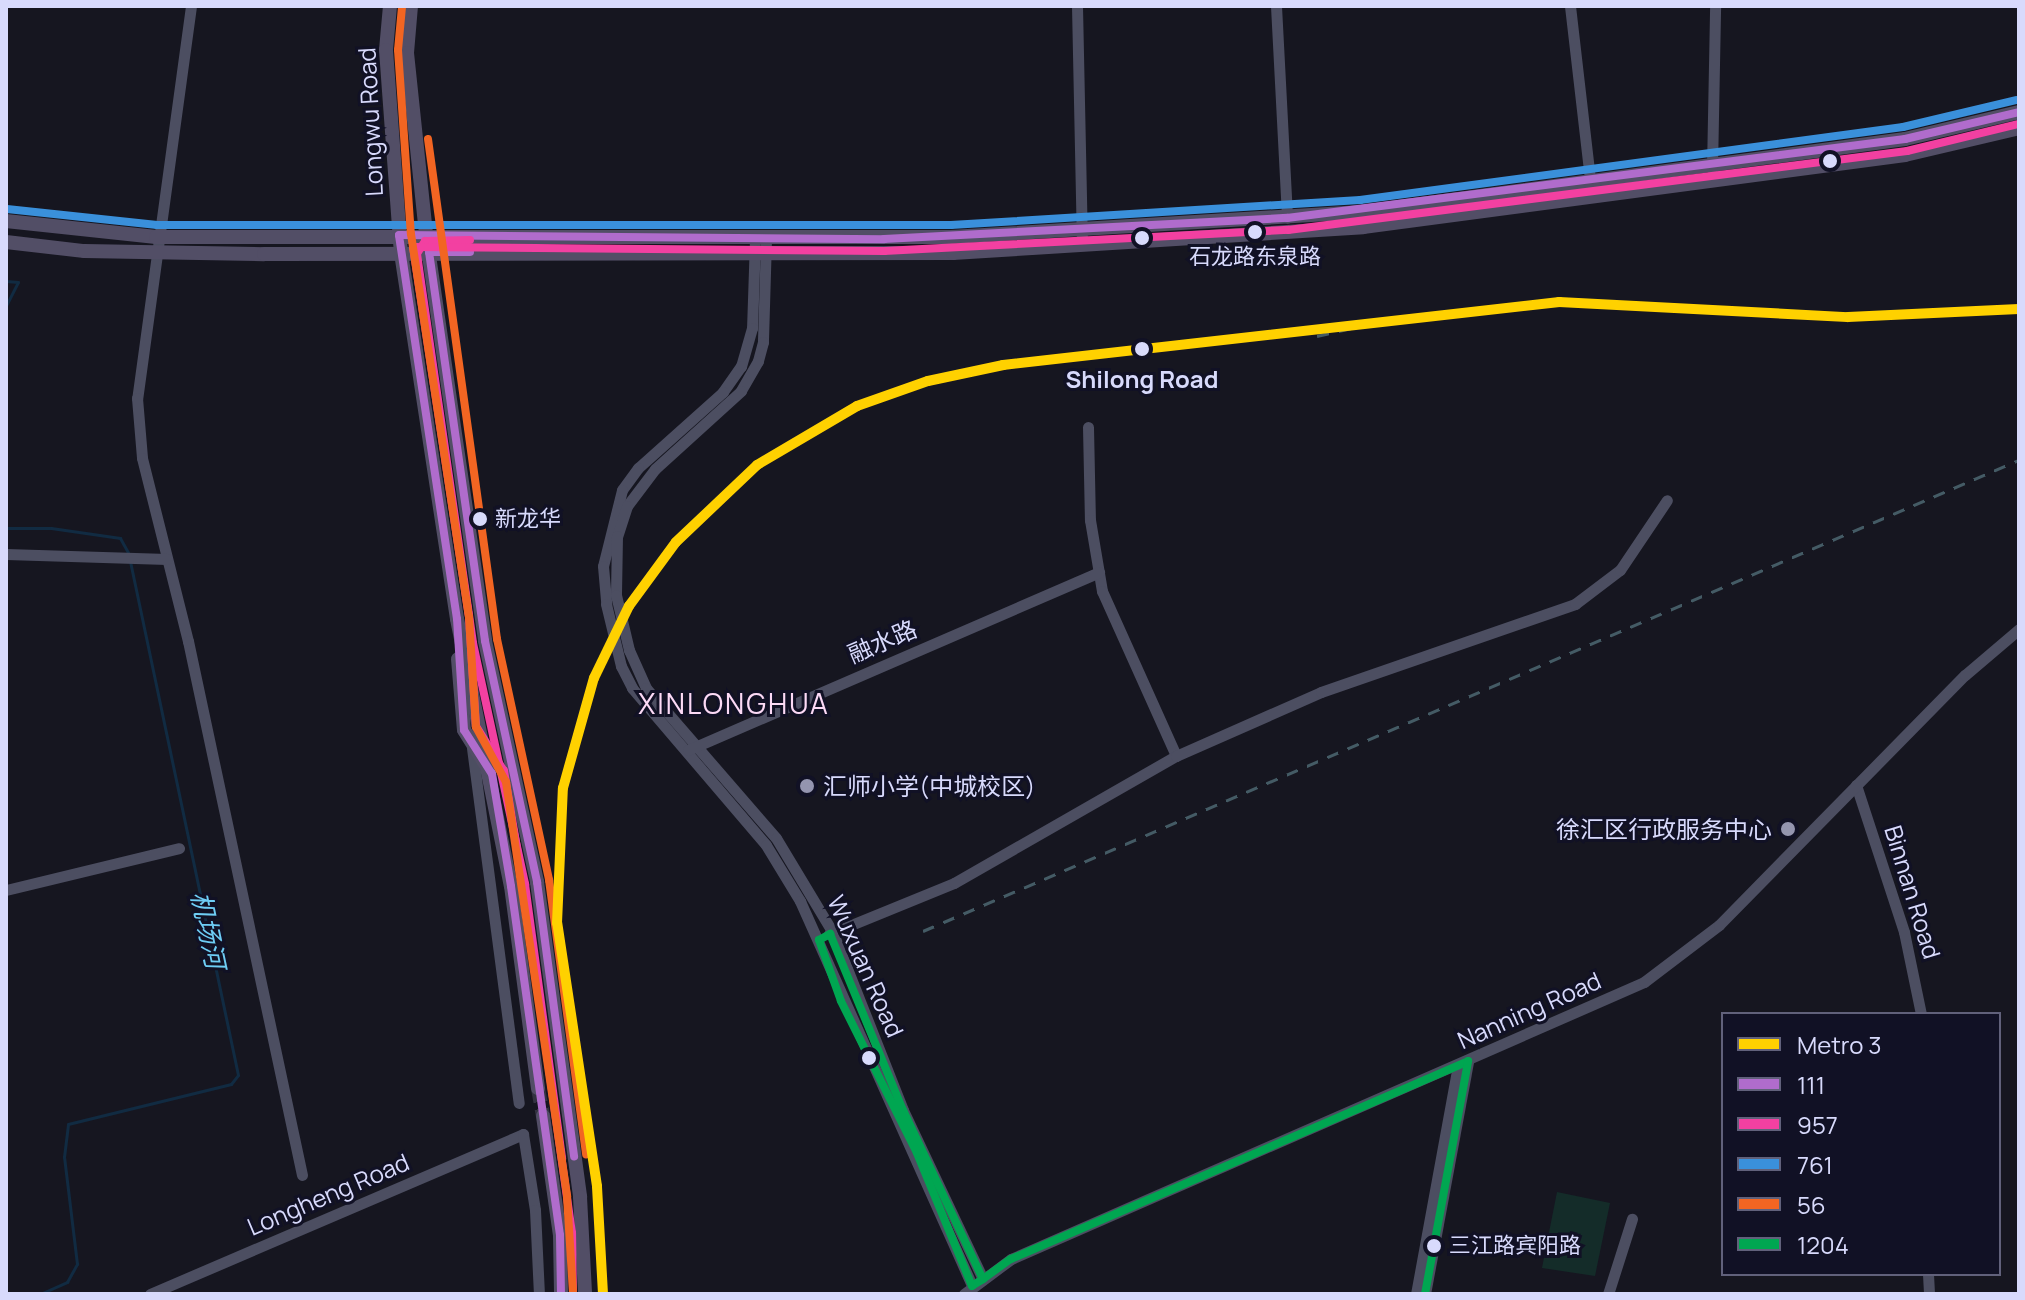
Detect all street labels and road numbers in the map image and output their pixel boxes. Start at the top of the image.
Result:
street label: Longwu Road [352,47,388,197]
street label: 融水路 [843,614,921,668]
street label: Binnan Road [1879,822,1947,962]
street label: Wuxuan Road [822,891,910,1041]
street label: Nanning Road [1453,966,1605,1054]
street label: Longheng Road [243,1147,413,1241]

